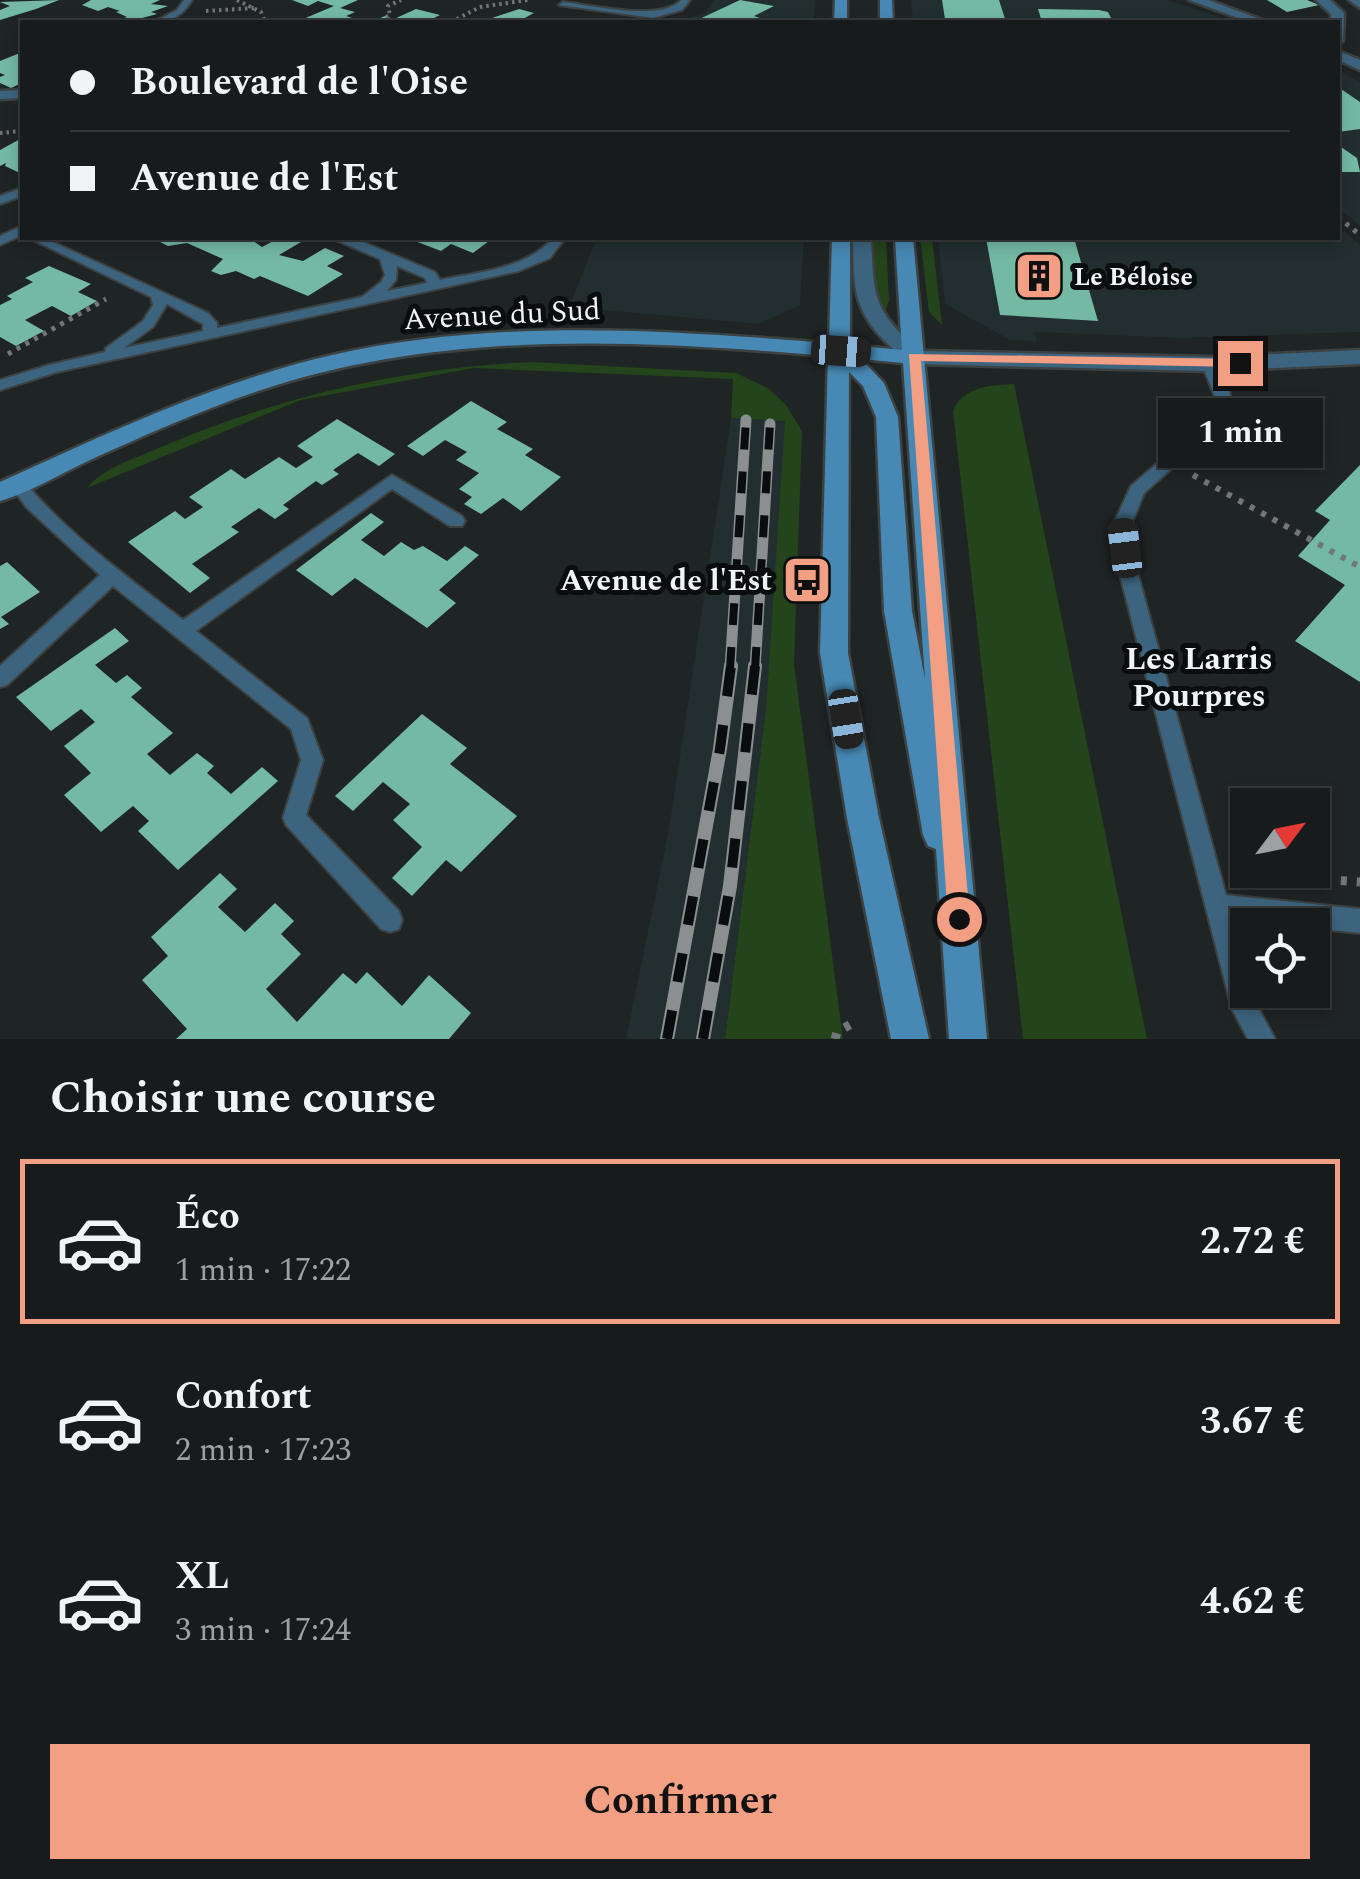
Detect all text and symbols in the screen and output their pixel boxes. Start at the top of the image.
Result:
text: Boulevard de l'Oise [130,54,468,112]
text: Avenue de l'Est [130,150,398,208]
building icon: Le Béloise [1013,250,1065,302]
place label: Le Béloise [1074,259,1193,297]
street label: Avenue du Sud [402,287,602,343]
car [810,334,872,368]
route end [1218,341,1263,386]
callout: 1 min [1158,398,1322,468]
text: 1 min [1198,408,1283,457]
car [1106,516,1144,580]
bus stop icon: Avenue de l'Est [781,554,833,606]
place label: Avenue de l'Est [560,558,772,604]
district label: Les Larris Pourpres [1125,635,1273,721]
car [826,687,866,751]
north arrow [1230,788,1330,888]
map controls [1230,788,1330,1008]
route start [937,897,982,942]
button: locate [1230,908,1330,1008]
text: Choisir une course [50,1064,436,1133]
text: Éco [175,1188,240,1246]
icon: car [55,1197,145,1287]
text: 2.72 € [1200,1213,1305,1271]
text: 1 min · 17:22 [175,1246,351,1295]
text: Confort [175,1368,312,1426]
icon: car [55,1377,145,1467]
text: 3.67 € [1200,1393,1305,1451]
text: 2 min · 17:23 [175,1426,351,1475]
text: XL [175,1548,229,1606]
icon: car [55,1557,145,1647]
text: 4.62 € [1200,1573,1305,1631]
text: 3 min · 17:24 [175,1606,351,1655]
button: Confirmer [50,1744,1310,1859]

